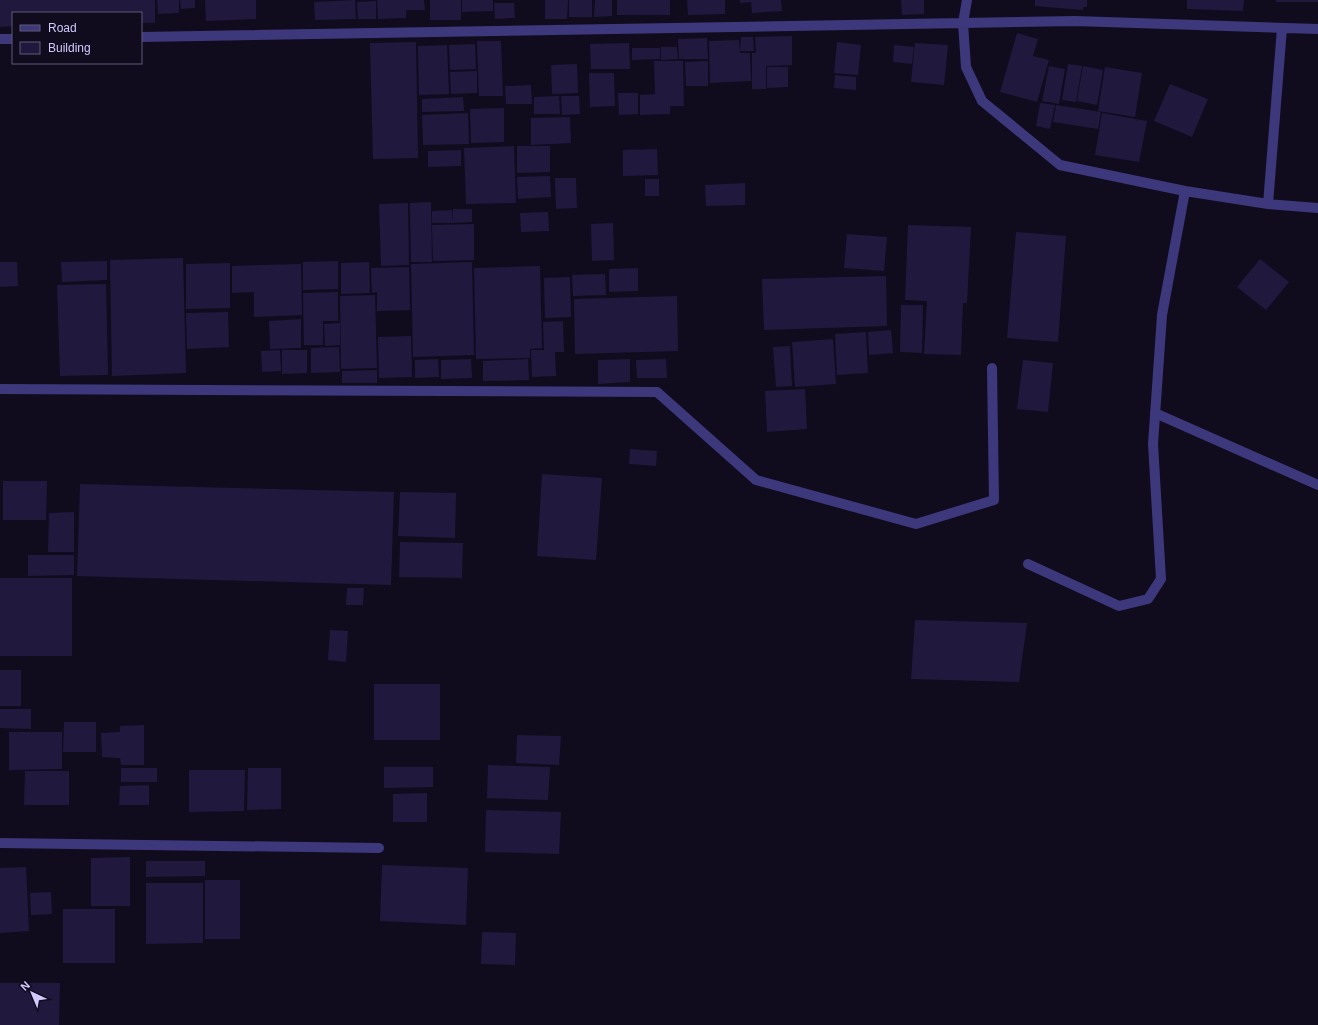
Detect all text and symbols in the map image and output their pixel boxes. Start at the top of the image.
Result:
legend [12,12,142,64]
text: Road [48,21,77,35]
text: Building [48,41,91,55]
north arrow [12,973,52,1013]
text: N [18,979,32,993]

